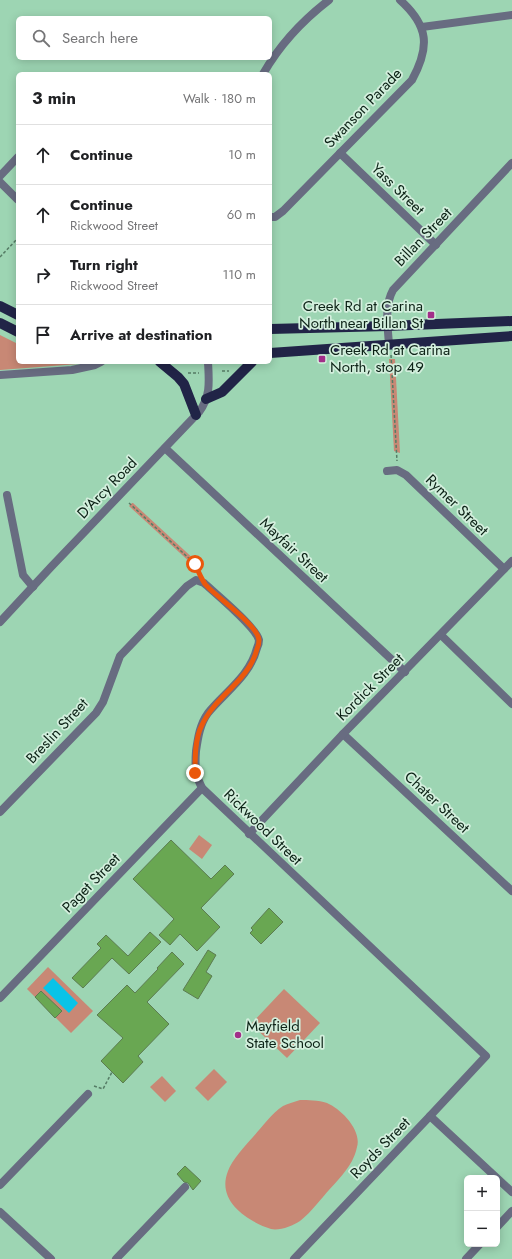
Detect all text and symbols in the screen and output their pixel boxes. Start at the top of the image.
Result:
search box [16,16,272,60]
icon: search [30,27,52,49]
text: Search here [62,27,138,49]
street label: Swanson Parade [319,63,407,153]
text: 3 min [32,86,76,110]
text: Walk · 180 m [183,89,256,108]
icon: ahead [32,144,54,166]
text: Continue [70,144,133,166]
text: 10 m [228,145,256,164]
street label: Yass Street [366,158,430,220]
text: Continue [70,194,133,216]
street label: Billan Street [389,202,457,271]
icon: ahead [32,204,54,226]
text: 60 m [227,205,256,224]
text: Rickwood Street [70,216,158,235]
text: Turn right [70,254,138,276]
icon: right [32,264,54,286]
text: 110 m [222,265,256,284]
text: Rickwood Street [70,276,158,295]
place label: Creek Rd at Carina North near Billan St [299,295,423,334]
marker: Creek Rd at Carina North near Billan St [426,310,436,320]
icon: arrive [32,324,54,346]
text: Arrive at destination [70,324,212,346]
place label: Creek Rd at Carina North, stop 49 [330,339,450,378]
marker: Creek Rd at Carina North, stop 49 [317,354,327,364]
street label: D'Arcy Road [72,452,142,524]
street label: Rymer Street [421,469,494,541]
street label: Mayfair Street [255,512,334,588]
route start [186,555,204,573]
street label: Kordick Street [331,648,409,726]
street label: Breslin Street [21,693,93,769]
route end [186,764,204,782]
street label: Chater Street [399,766,475,838]
street label: Rickwood Street [219,784,307,870]
street label: Paget Street [57,848,125,918]
place label: Mayfield State School [246,1015,324,1054]
marker: Mayfield State School [233,1030,243,1040]
street label: Royds Street [345,1112,415,1184]
map controls [464,1175,500,1247]
button: + [464,1175,500,1211]
button: − [464,1211,500,1247]

